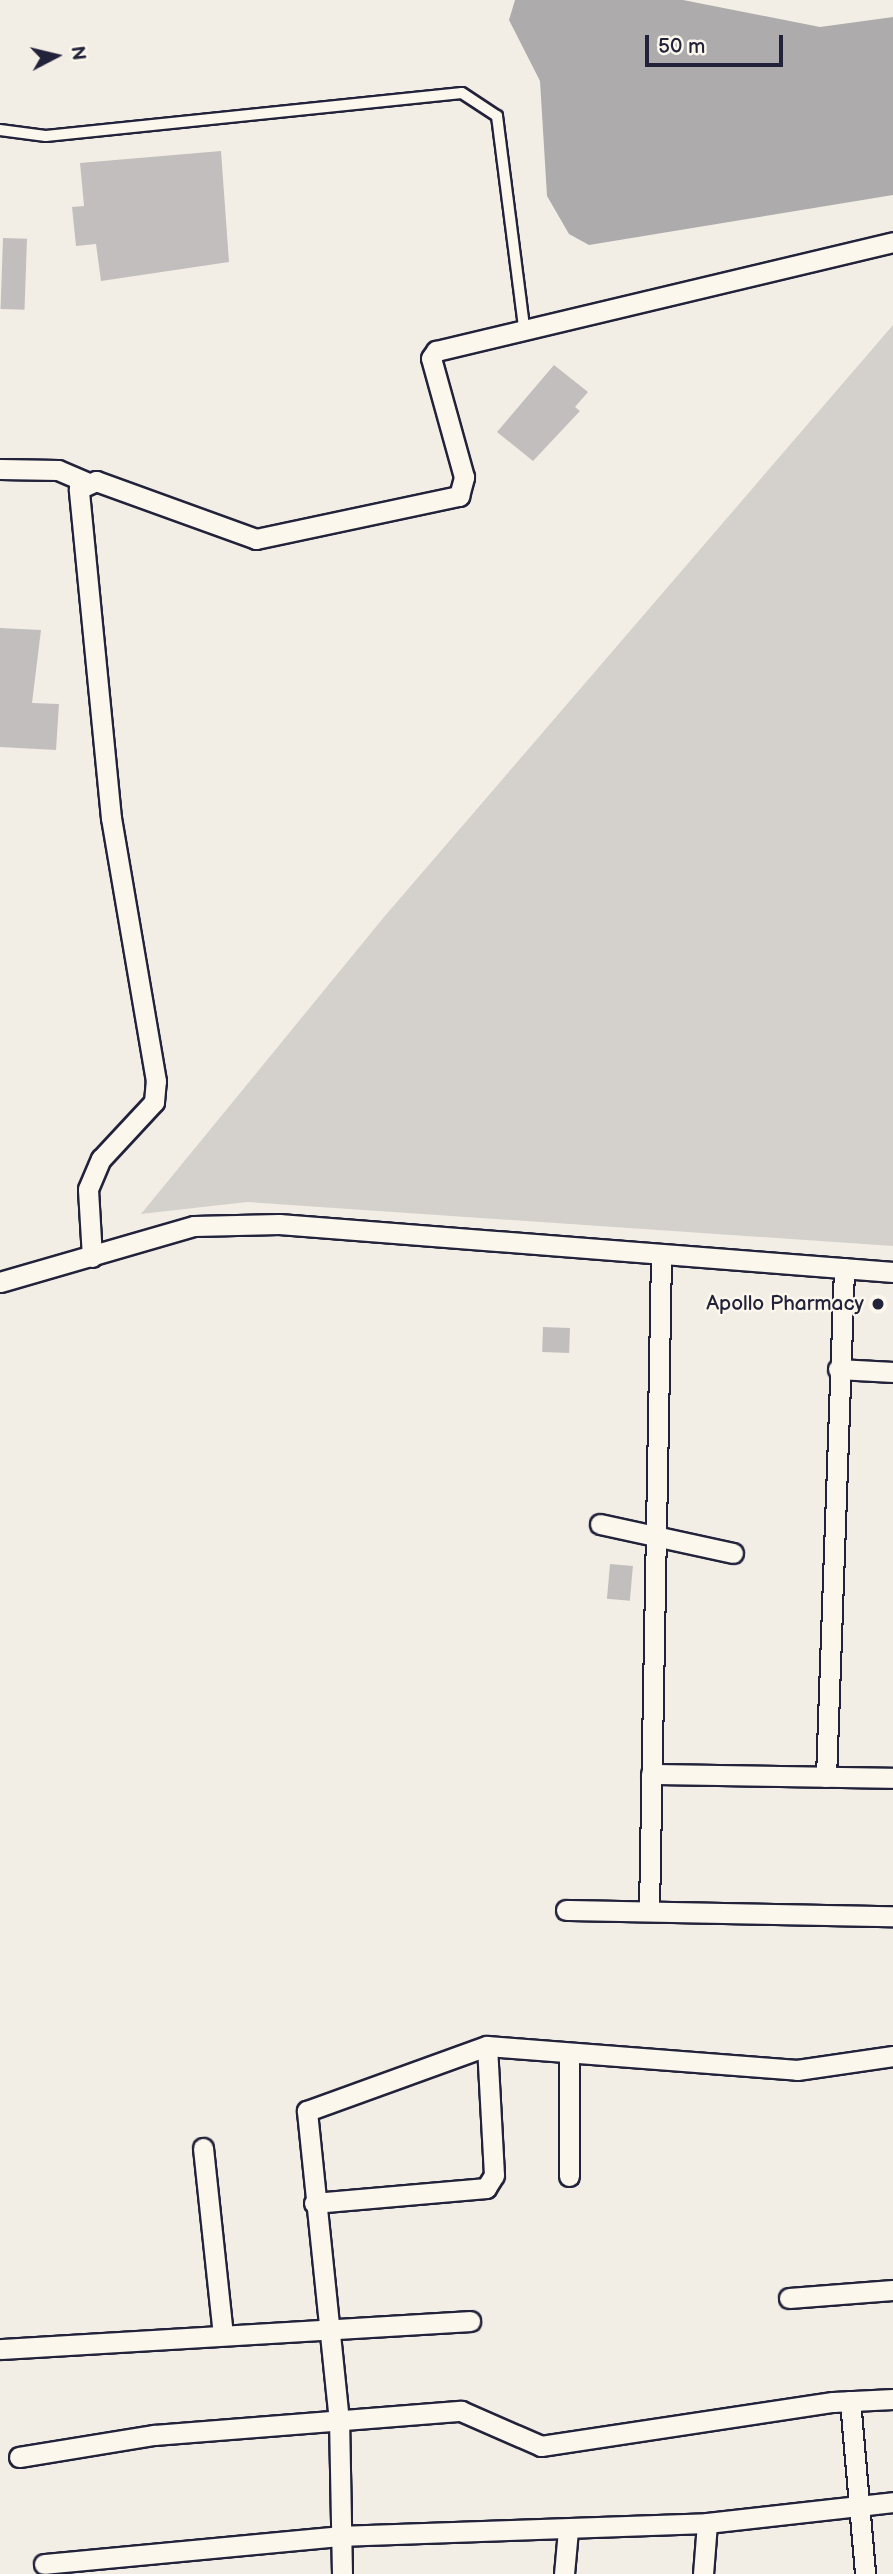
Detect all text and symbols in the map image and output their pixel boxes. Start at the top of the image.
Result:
north arrow [21,21,91,91]
scale bar [648,21,786,65]
text: 50 m [658,34,705,59]
text: N [65,45,90,62]
place label: Apollo Pharmacy [706,1291,864,1317]
marker: Apollo Pharmacy [870,1296,886,1312]

